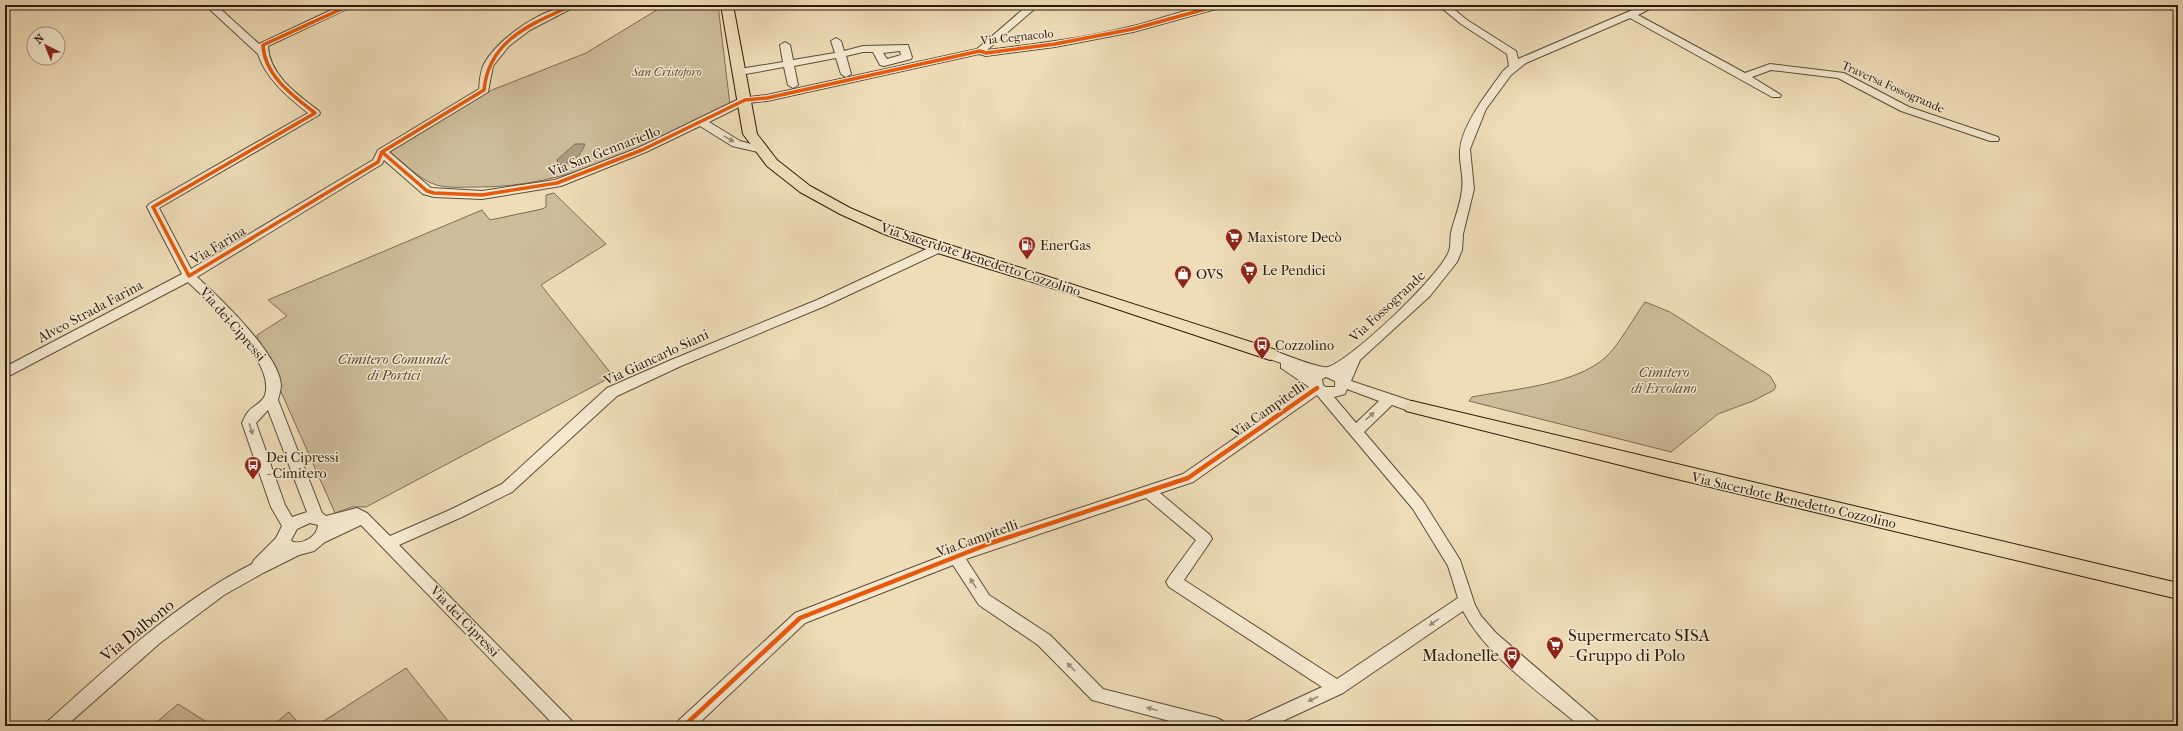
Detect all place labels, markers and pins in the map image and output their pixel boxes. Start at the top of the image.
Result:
supermarket icon: Maxistore Decò [1224,227,1244,252]
place label: Maxistore Decò [1247,229,1342,246]
fuel station icon: EnerGas [1017,235,1037,260]
place label: EnerGas [1040,237,1091,254]
supermarket icon: Le Pendici [1239,260,1259,285]
place label: Le Pendici [1262,262,1326,279]
shop icon: OVS [1173,264,1193,289]
place label: OVS [1196,266,1223,283]
bus stop icon: Cozzolino [1252,335,1272,360]
place label: Cozzolino [1275,337,1334,354]
place label: Dei Cipressi - Cimitero [266,449,339,482]
bus stop icon: Dei Cipressi - Cimitero [243,455,263,480]
place label: Supermercato SISA - Gruppo di Polo [1568,625,1711,665]
supermarket icon: Supermercato SISA - Gruppo di Polo [1545,635,1565,660]
place label: Madonelle [1422,645,1500,665]
bus stop icon: Madonelle [1502,645,1522,670]

